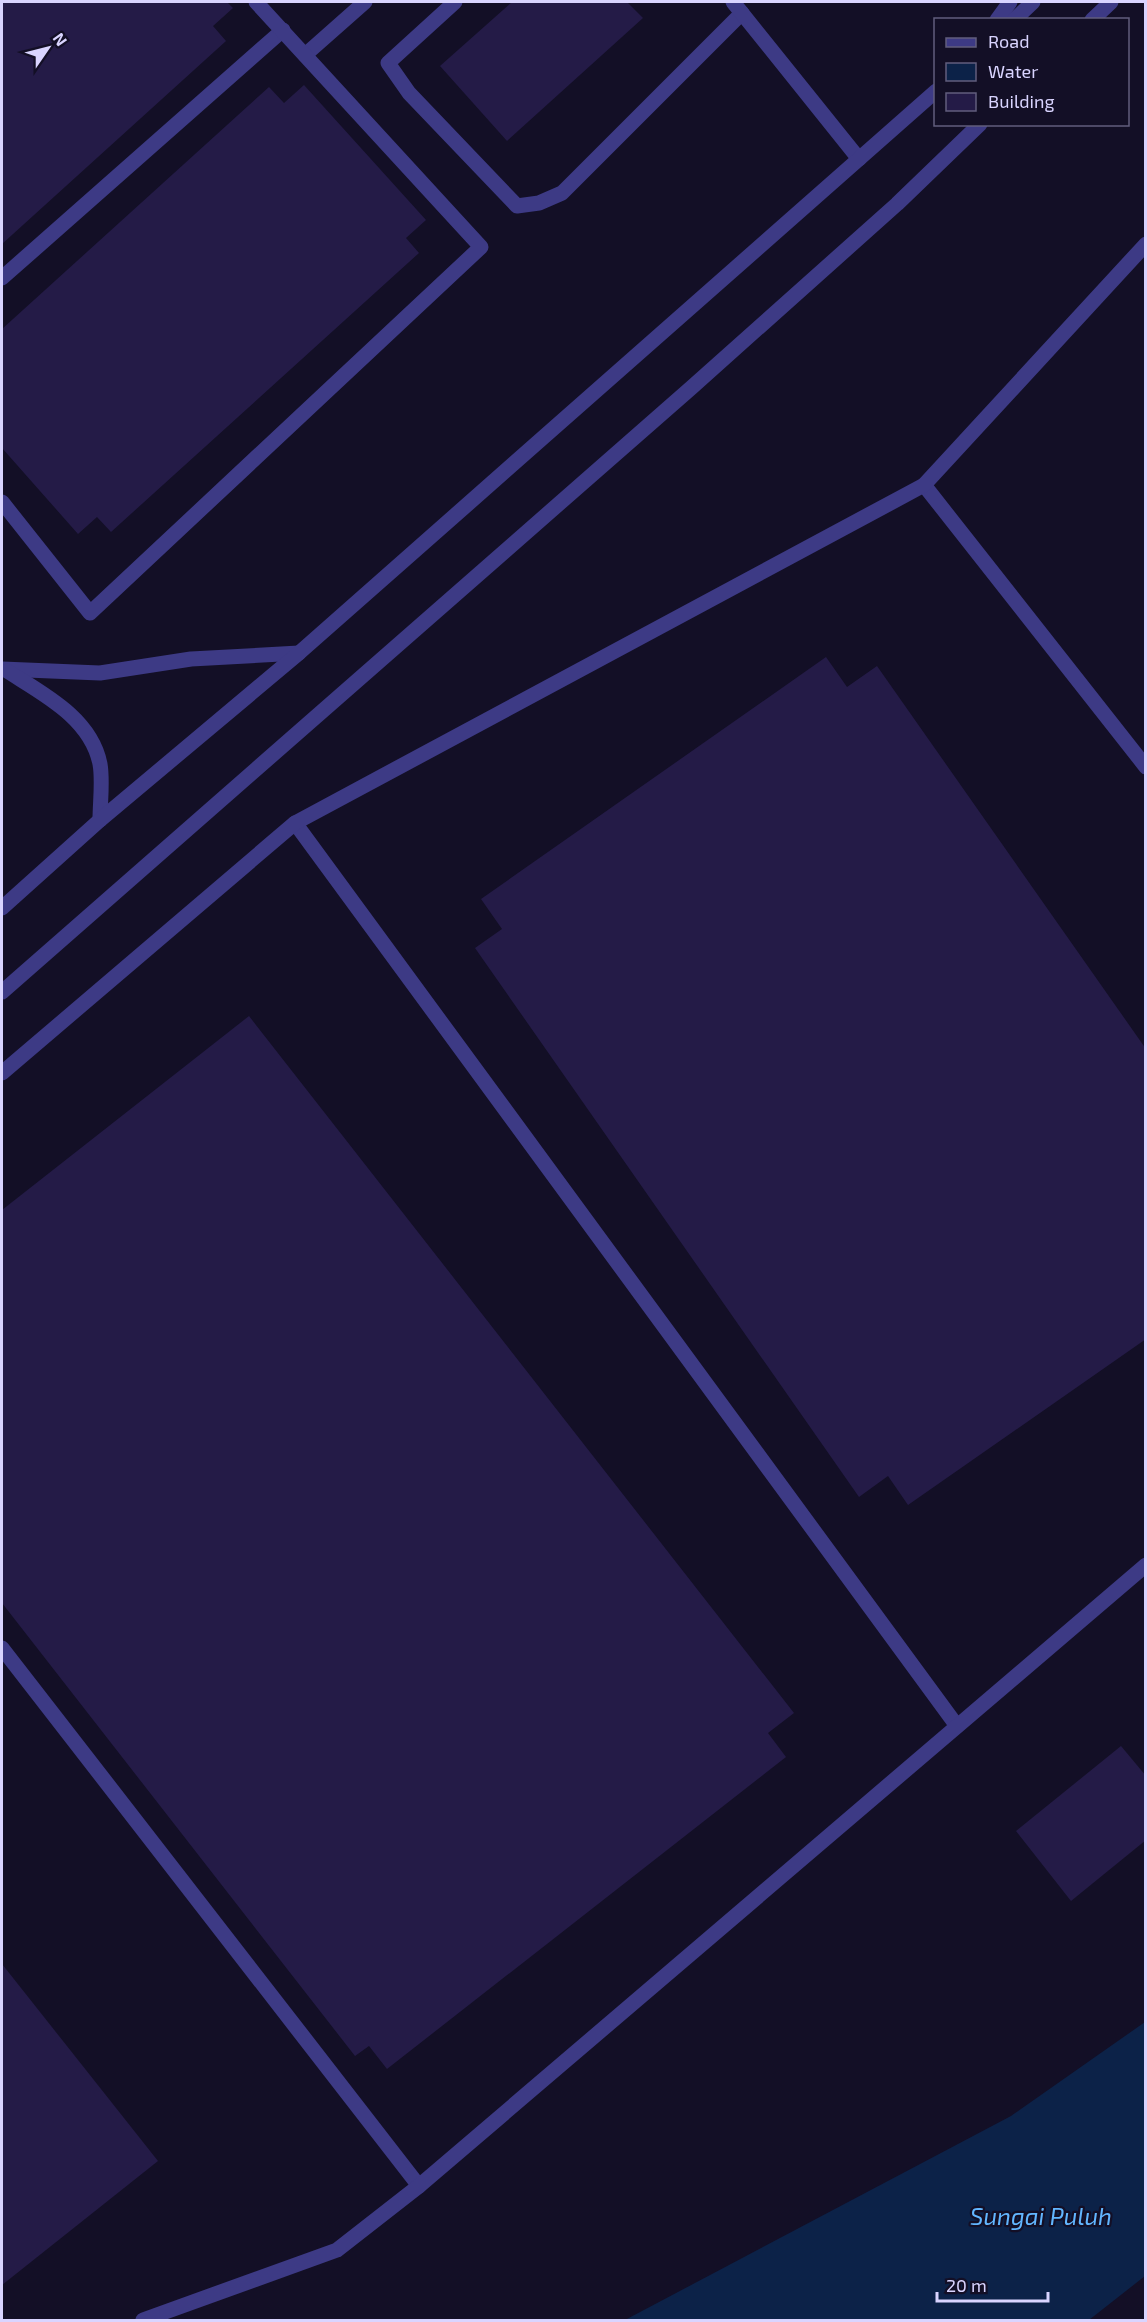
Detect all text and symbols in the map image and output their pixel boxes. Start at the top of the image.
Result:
north arrow [18,18,78,78]
legend [934,18,1129,126]
text: N [50,29,72,49]
text: Road [988,30,1029,52]
text: Water [988,60,1038,82]
text: Building [988,90,1055,112]
water label: Sungai Puluh [970,2201,1112,2230]
scale bar [937,2265,1048,2303]
text: 20 m [946,2274,987,2296]

